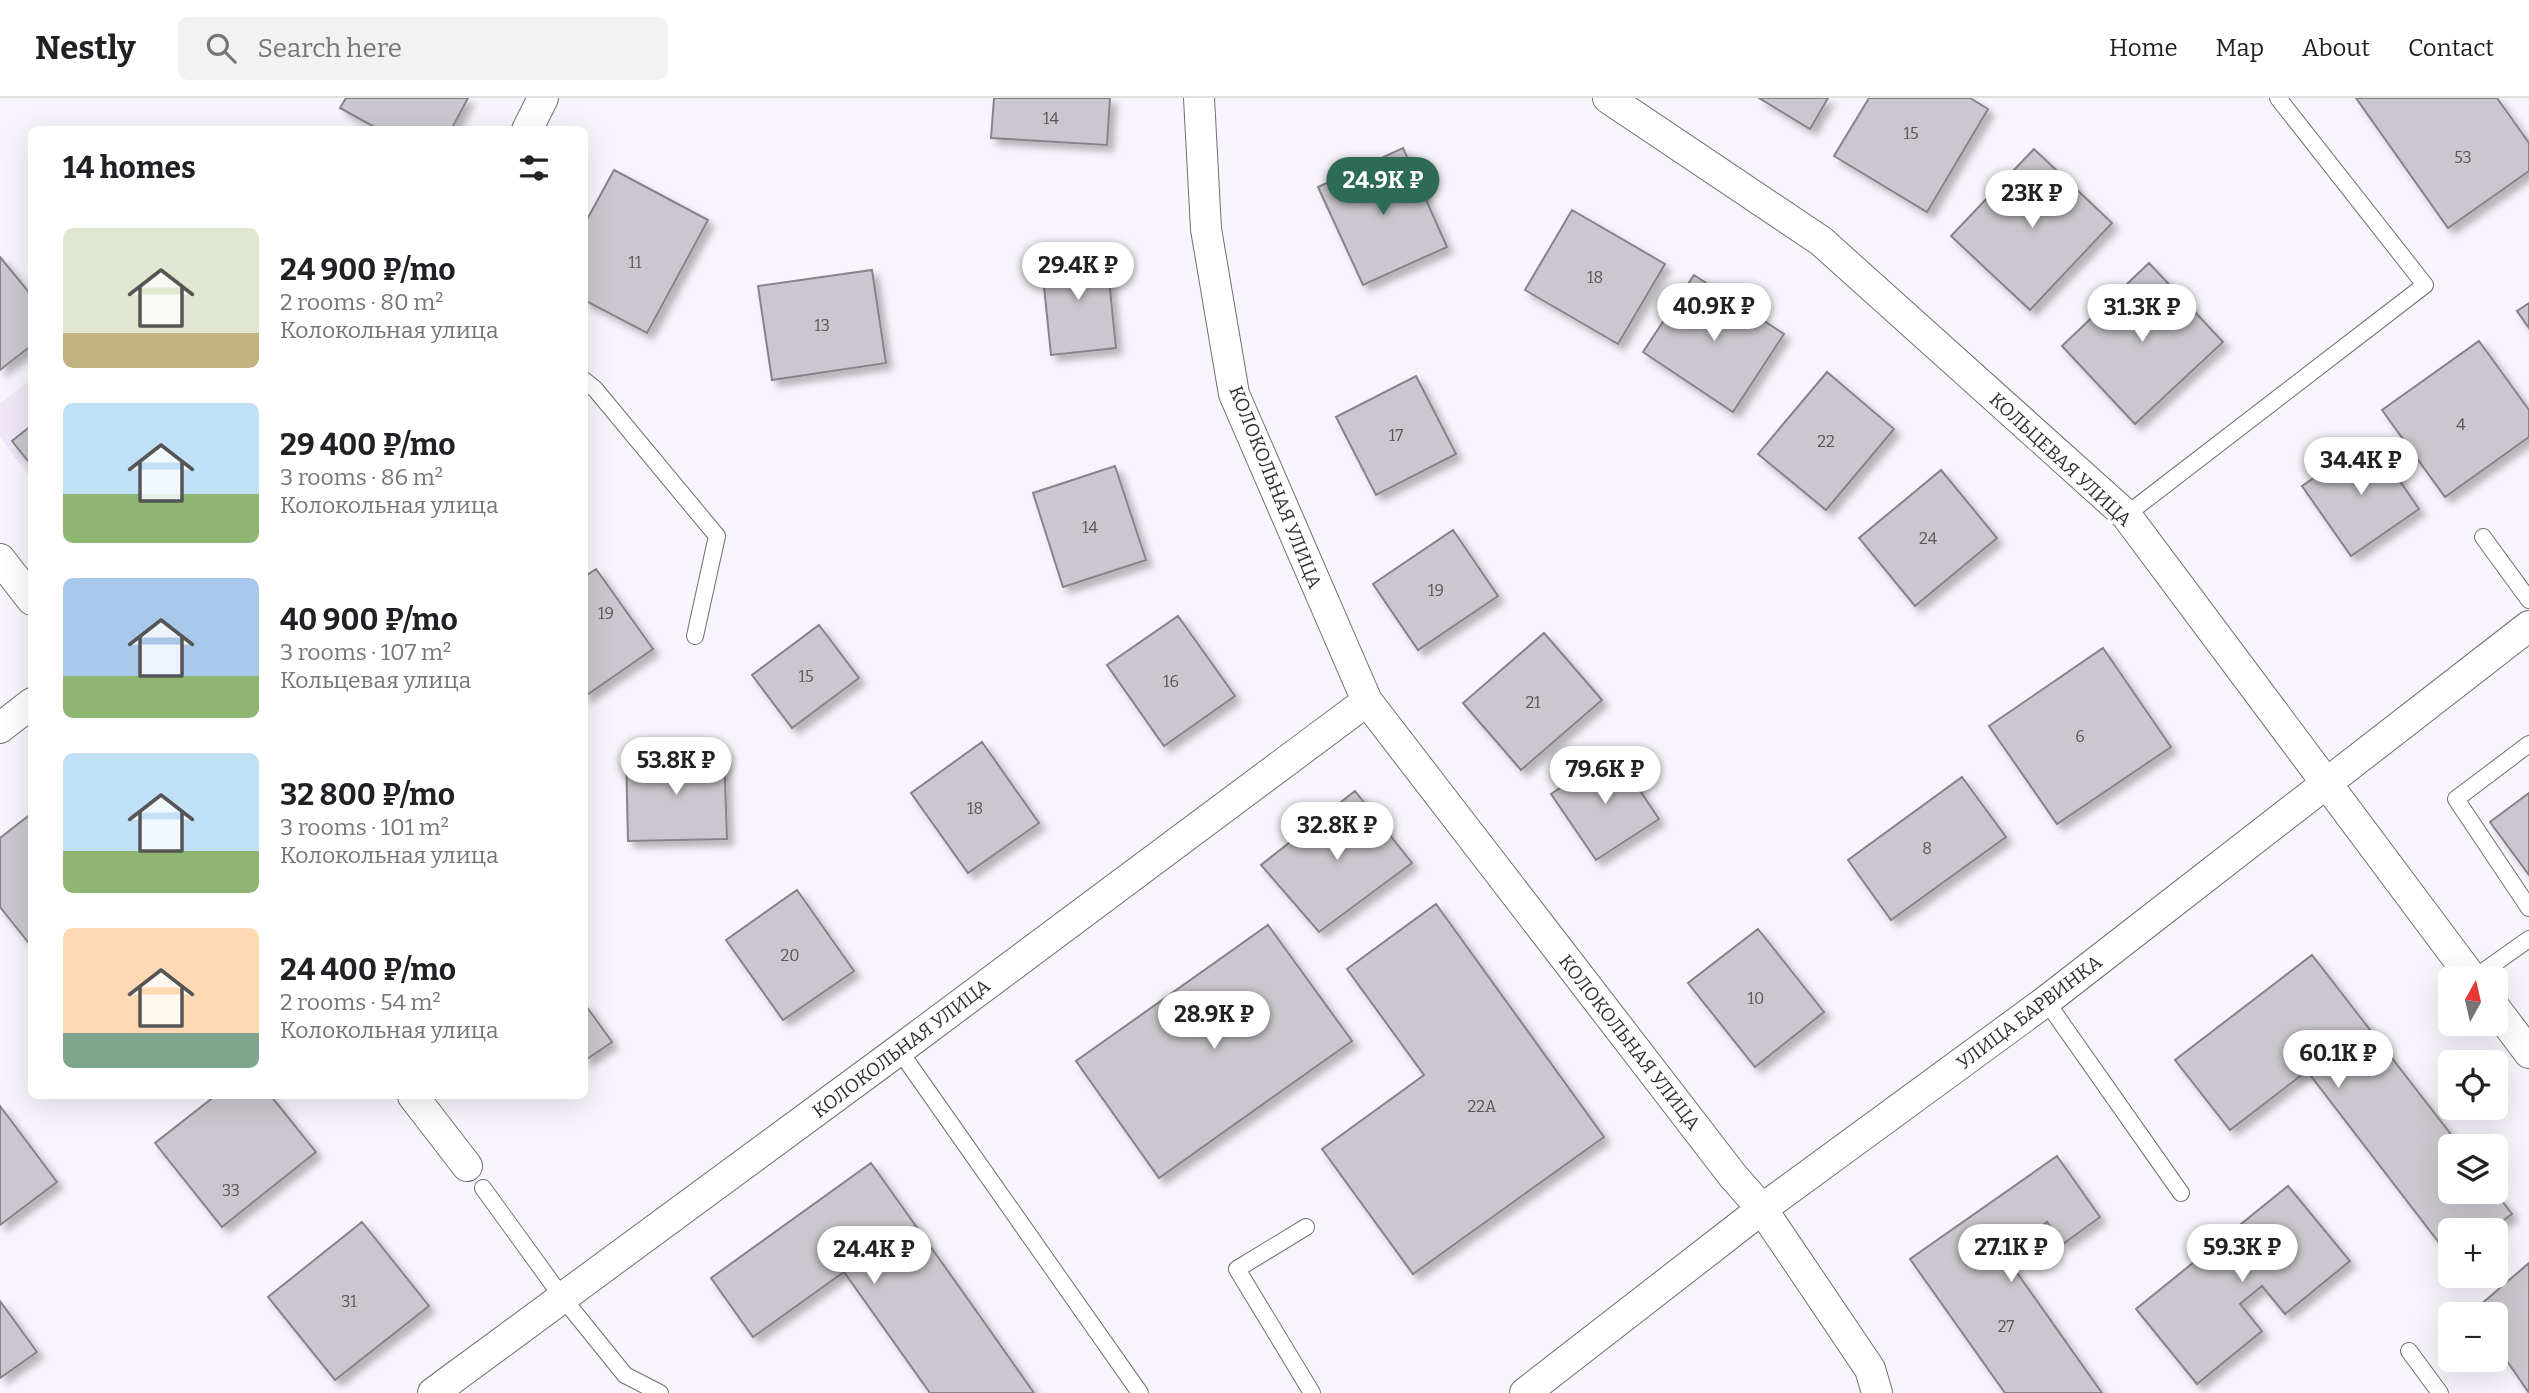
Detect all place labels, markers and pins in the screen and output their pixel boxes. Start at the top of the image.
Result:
pin: 24.9K ₽ [1318,158,1448,217]
pin: 23K ₽ [1983,170,2081,230]
pin: 29.4K ₽ [1013,242,1143,302]
pin: 40.9K ₽ [1649,284,1779,343]
pin: 31.3K ₽ [2077,285,2207,344]
pin: 34.4K ₽ [2296,438,2426,497]
pin: 53.8K ₽ [611,738,741,797]
pin: 79.6K ₽ [1540,746,1670,806]
pin: 32.8K ₽ [1272,802,1402,862]
pin: 28.9K ₽ [1149,992,1279,1051]
pin: 60.1K ₽ [2273,1030,2403,1090]
pin: 27.1K ₽ [1946,1224,2076,1284]
pin: 59.3K ₽ [2177,1224,2307,1284]
pin: 24.4K ₽ [809,1226,939,1286]

